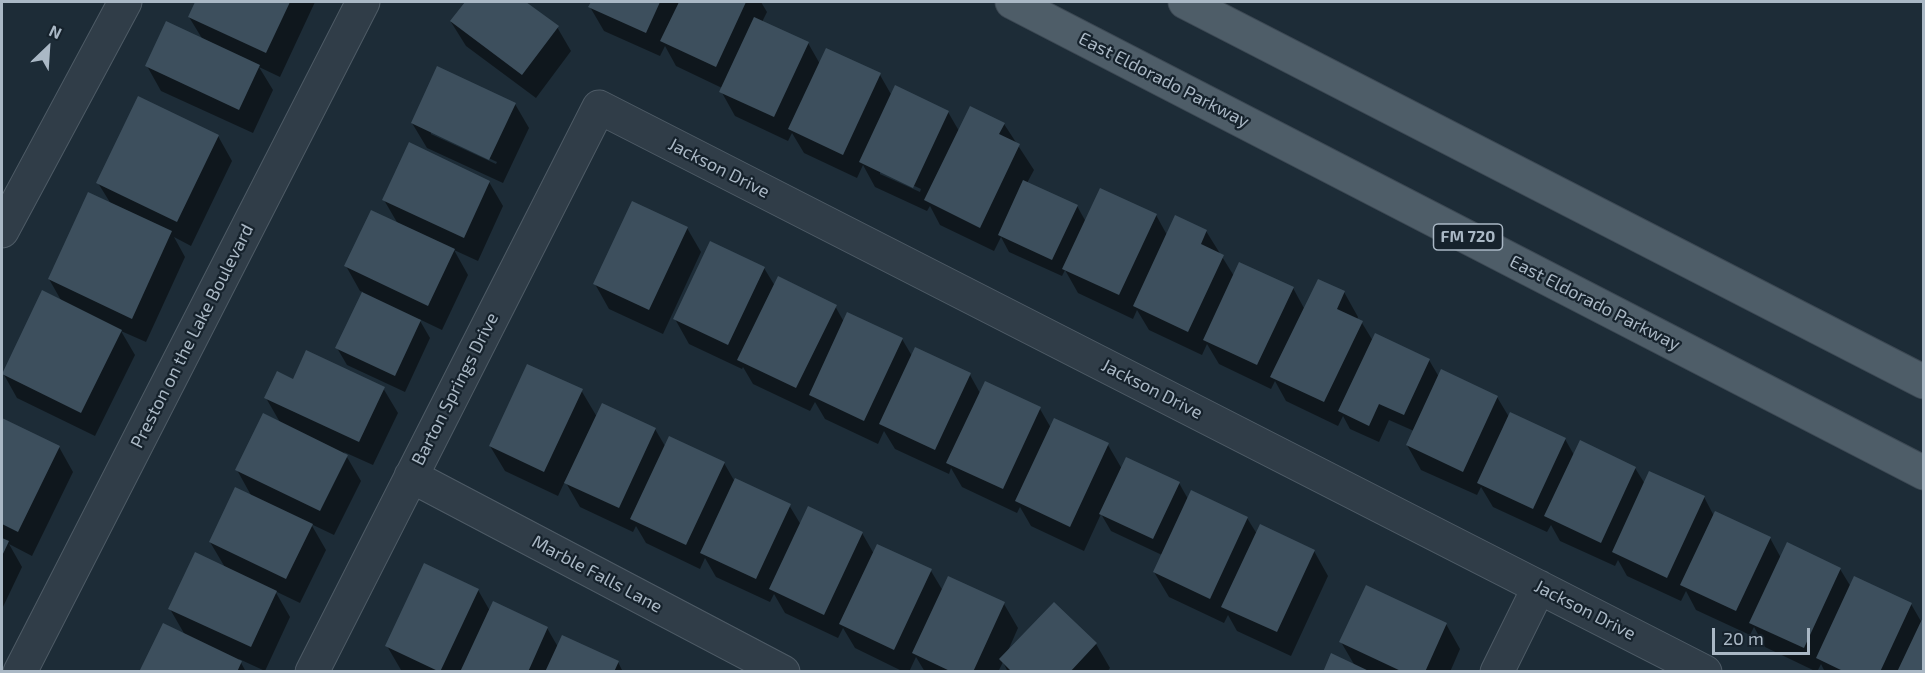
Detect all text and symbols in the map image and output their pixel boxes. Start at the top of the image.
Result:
north arrow [18,18,78,78]
text: N [47,20,65,42]
street label: East Eldorado Parkway [1075,28,1253,132]
street label: Jackson Drive [665,133,773,203]
street label: Preston on the Lake Boulevard [126,220,258,452]
road number: FM 720 [1434,224,1502,250]
street label: East Eldorado Parkway [1506,251,1684,355]
street label: Barton Springs Drive [407,309,503,469]
street label: Jackson Drive [1098,354,1206,424]
street label: Marble Falls Lane [528,531,666,617]
street label: Jackson Drive [1531,575,1639,645]
scale bar [1715,616,1812,654]
text: 20 m [1723,627,1764,649]

